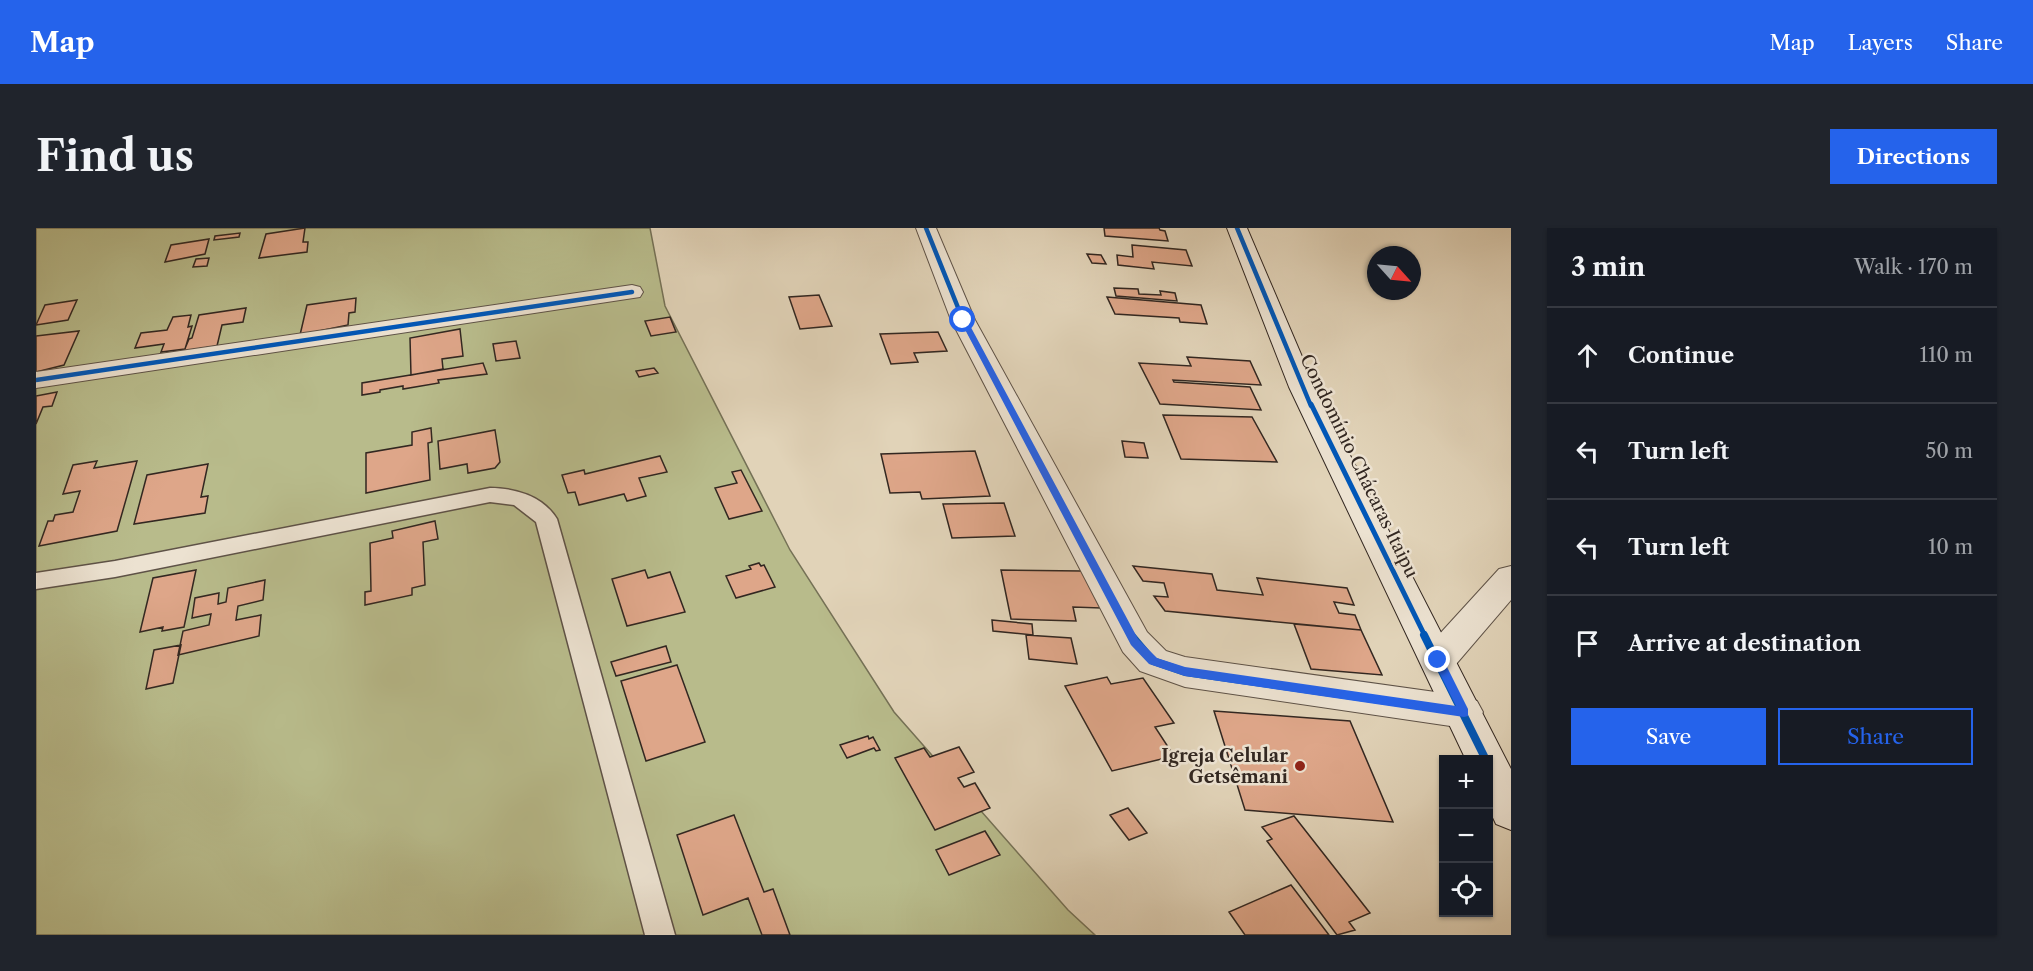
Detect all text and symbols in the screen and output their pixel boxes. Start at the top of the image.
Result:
text: Map [30,25,94,59]
text: Map [1770,30,1815,55]
text: Layers [1848,30,1913,55]
text: Share [1946,30,2003,55]
button: Directions [1830,129,1997,184]
text: Find us [36,130,194,182]
north arrow [1367,246,1421,300]
text: 3 min [1571,251,1645,283]
text: Walk · 170 m [1854,255,1973,279]
route start [949,306,975,332]
icon: ahead [1571,339,1604,372]
text: Continue [1628,342,1734,369]
text: 110 m [1920,343,1973,367]
street label: Condomínio Chácaras Itaipu [1295,351,1423,581]
icon: left [1571,435,1604,468]
text: Turn left [1628,438,1729,465]
text: 50 m [1926,439,1973,463]
icon: left [1571,531,1604,564]
text: Turn left [1628,534,1729,561]
text: 10 m [1928,535,1973,559]
icon: arrive [1571,627,1604,660]
text: Arrive at destination [1628,630,1861,657]
route end [1424,646,1450,672]
button: Save [1571,708,1766,765]
button: Share [1778,708,1973,765]
place label: Igreja Celular Getsêmani [1161,745,1289,788]
map controls [1439,755,1493,917]
button: + [1439,755,1493,809]
marker: Igreja Celular Getsêmani [1293,759,1307,773]
button: − [1439,809,1493,863]
button: locate [1439,863,1493,917]

